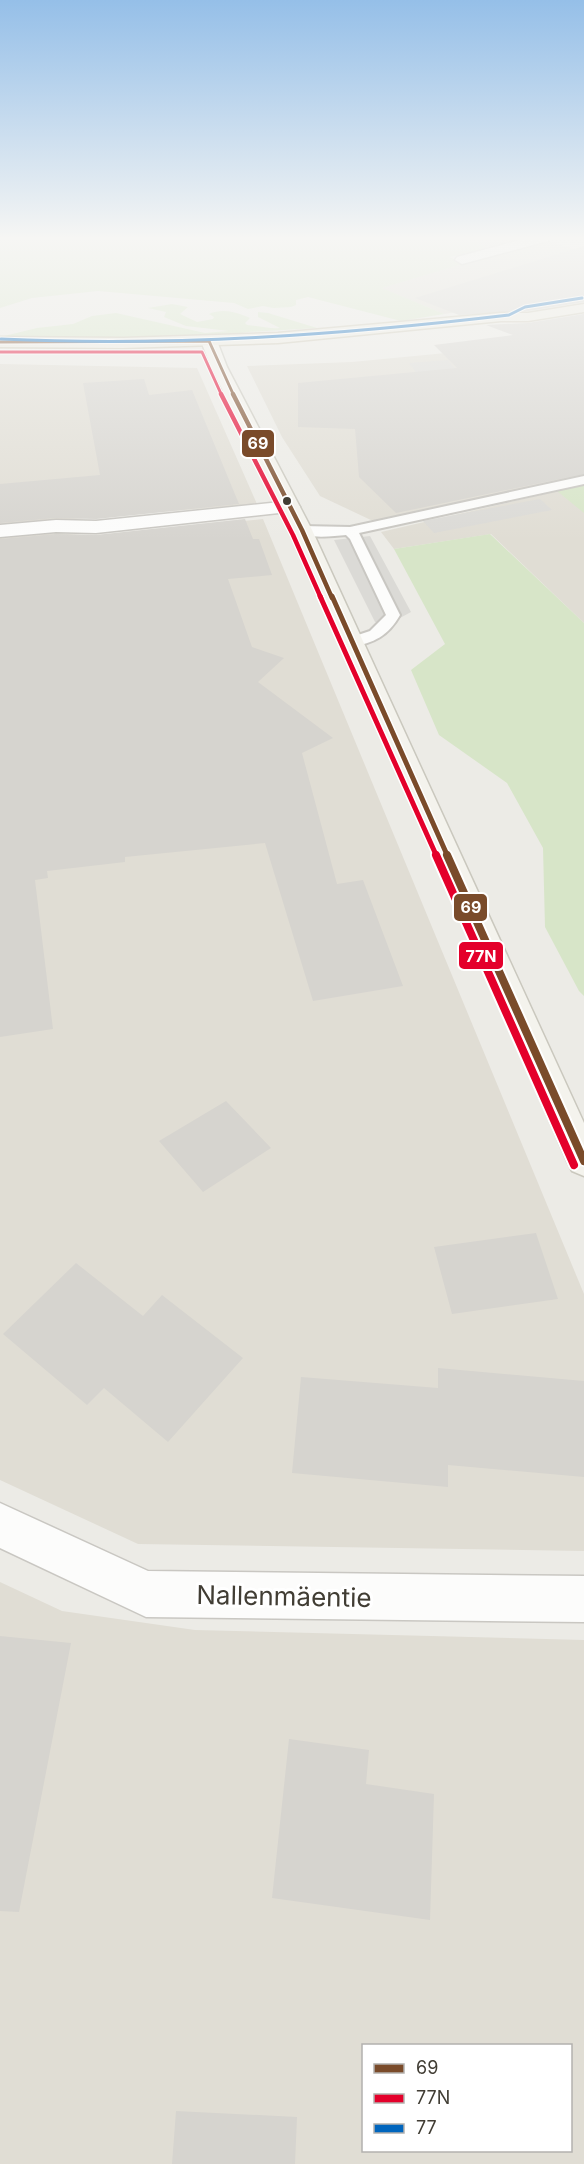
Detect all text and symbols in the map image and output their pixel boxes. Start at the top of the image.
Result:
line badge: 69 [241,429,275,458]
text: 69 [248,433,268,453]
unlabelled marker [281,495,293,507]
line badge: 69 [453,893,488,922]
text: 69 [461,897,481,917]
line badge: 77N [458,941,504,970]
text: 77N [465,946,497,966]
street label: Nallenmäentie [196,1579,372,1613]
legend [362,2044,572,2152]
text: 69 [416,2057,438,2078]
text: 77N [416,2087,450,2108]
text: 77 [416,2117,437,2138]

